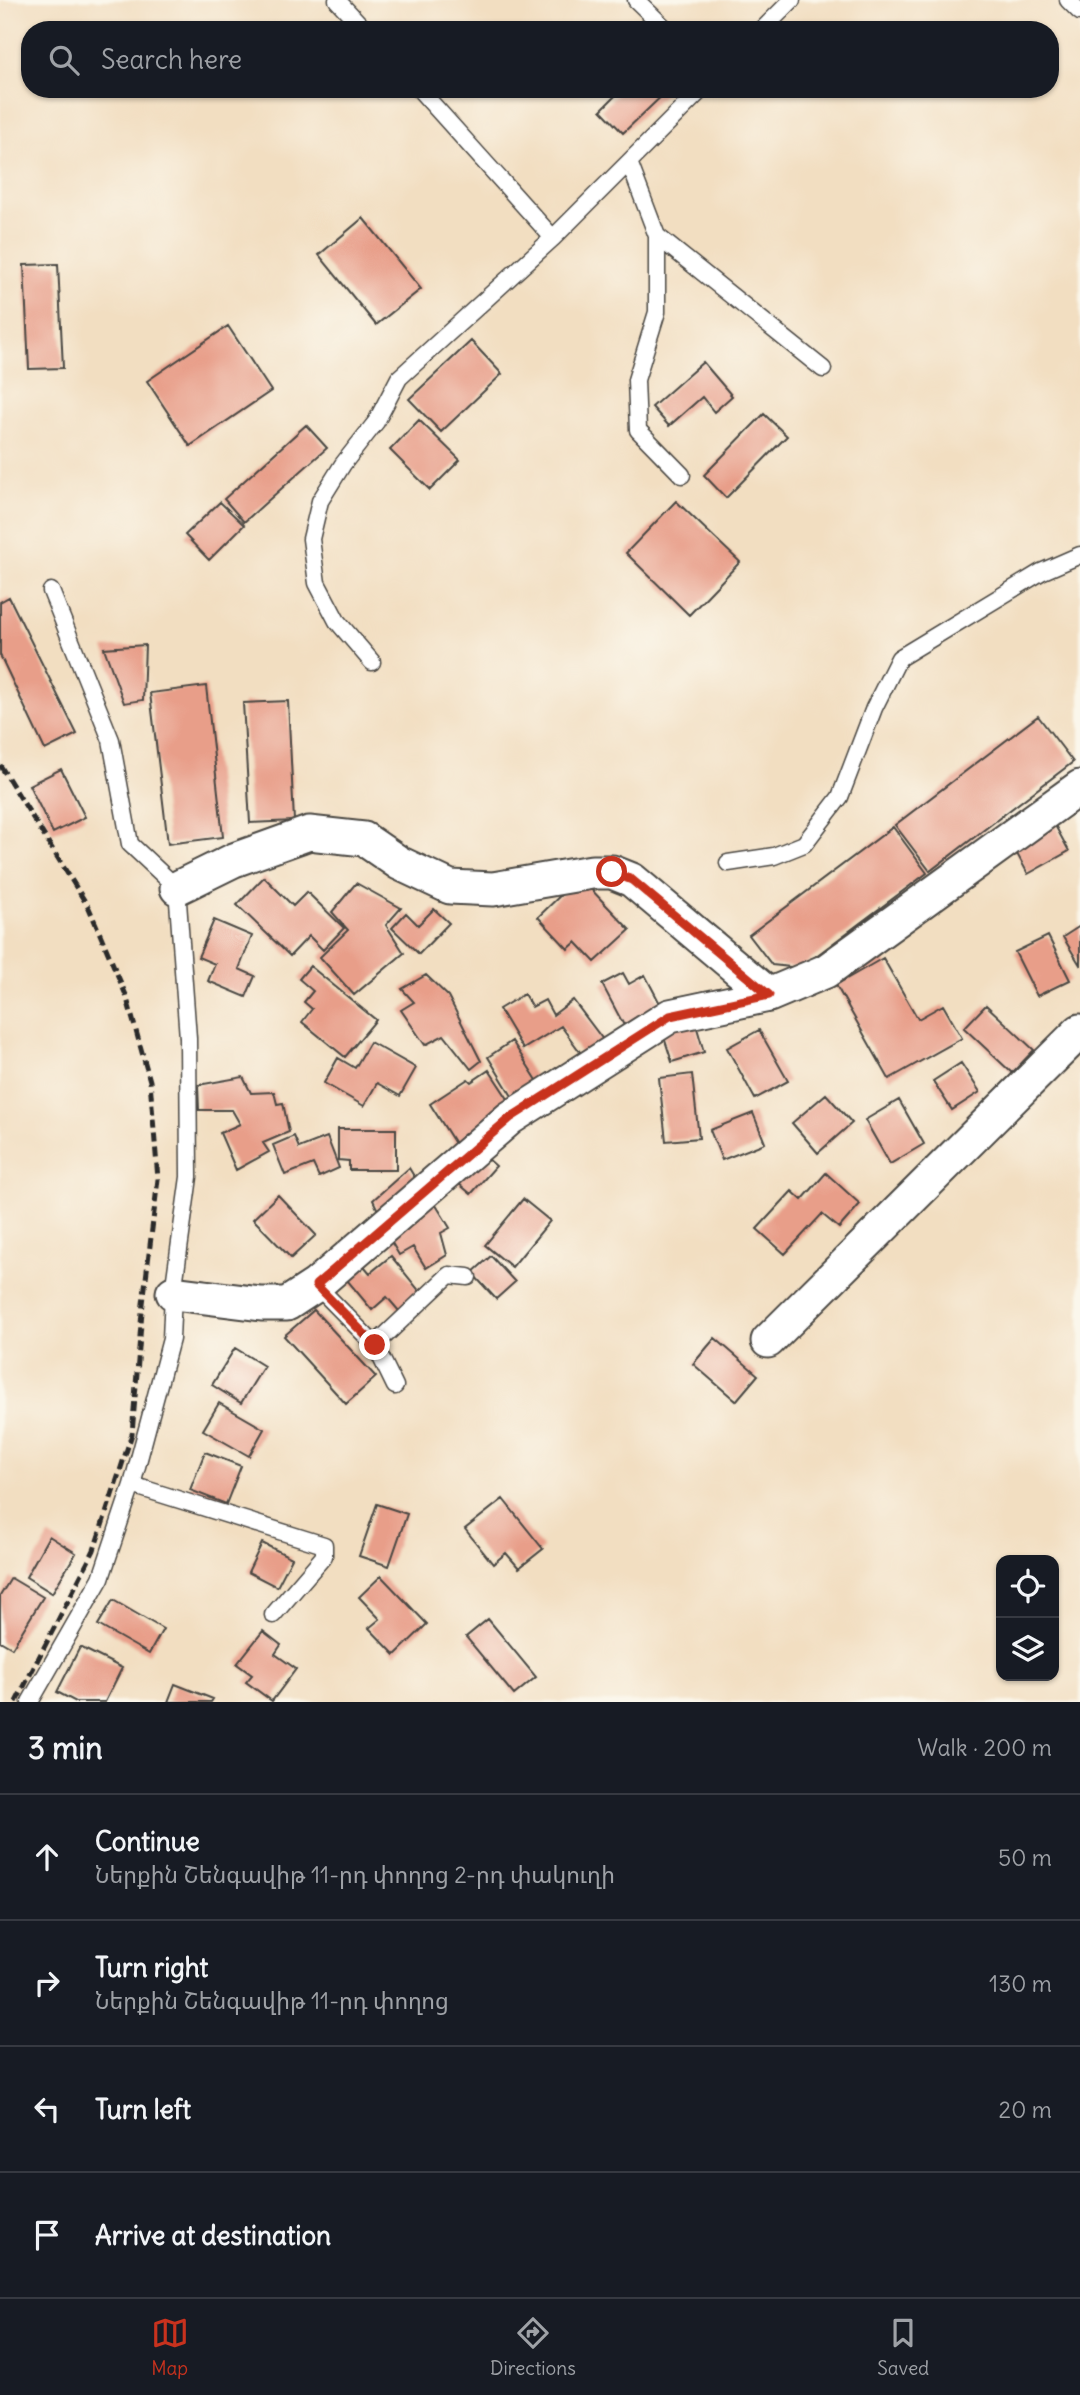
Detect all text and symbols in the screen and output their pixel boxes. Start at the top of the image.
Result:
search box [21,21,1059,98]
icon: search [45,41,83,79]
text: Search here [101,43,242,76]
route start [596,856,627,887]
route end [359,1329,390,1360]
map controls [996,1555,1059,1681]
button: locate [996,1555,1059,1618]
button: layers [996,1618,1059,1681]
text: 3 min [28,1729,103,1767]
text: Walk · 200 m [917,1733,1052,1762]
text: Continue [95,1825,200,1858]
icon: ahead [28,1838,66,1876]
text: 50 m [998,1843,1052,1872]
text: Ներքին Շենգավիթ 11-րդ փողոց 2-րդ փակուղի [95,1860,615,1889]
text: Turn right [95,1951,208,1984]
icon: right [28,1964,66,2002]
text: 130 m [989,1969,1052,1998]
text: Ներքին Շենգավիթ 11-րդ փողոց [95,1986,449,2015]
icon: left [28,2090,66,2128]
text: Turn left [95,2093,191,2126]
text: 20 m [999,2095,1052,2124]
icon: arrive [28,2216,66,2254]
text: Arrive at destination [95,2219,331,2252]
tab: Map [151,2314,189,2380]
tab: Directions [490,2314,576,2380]
tab: Saved [877,2314,929,2380]

